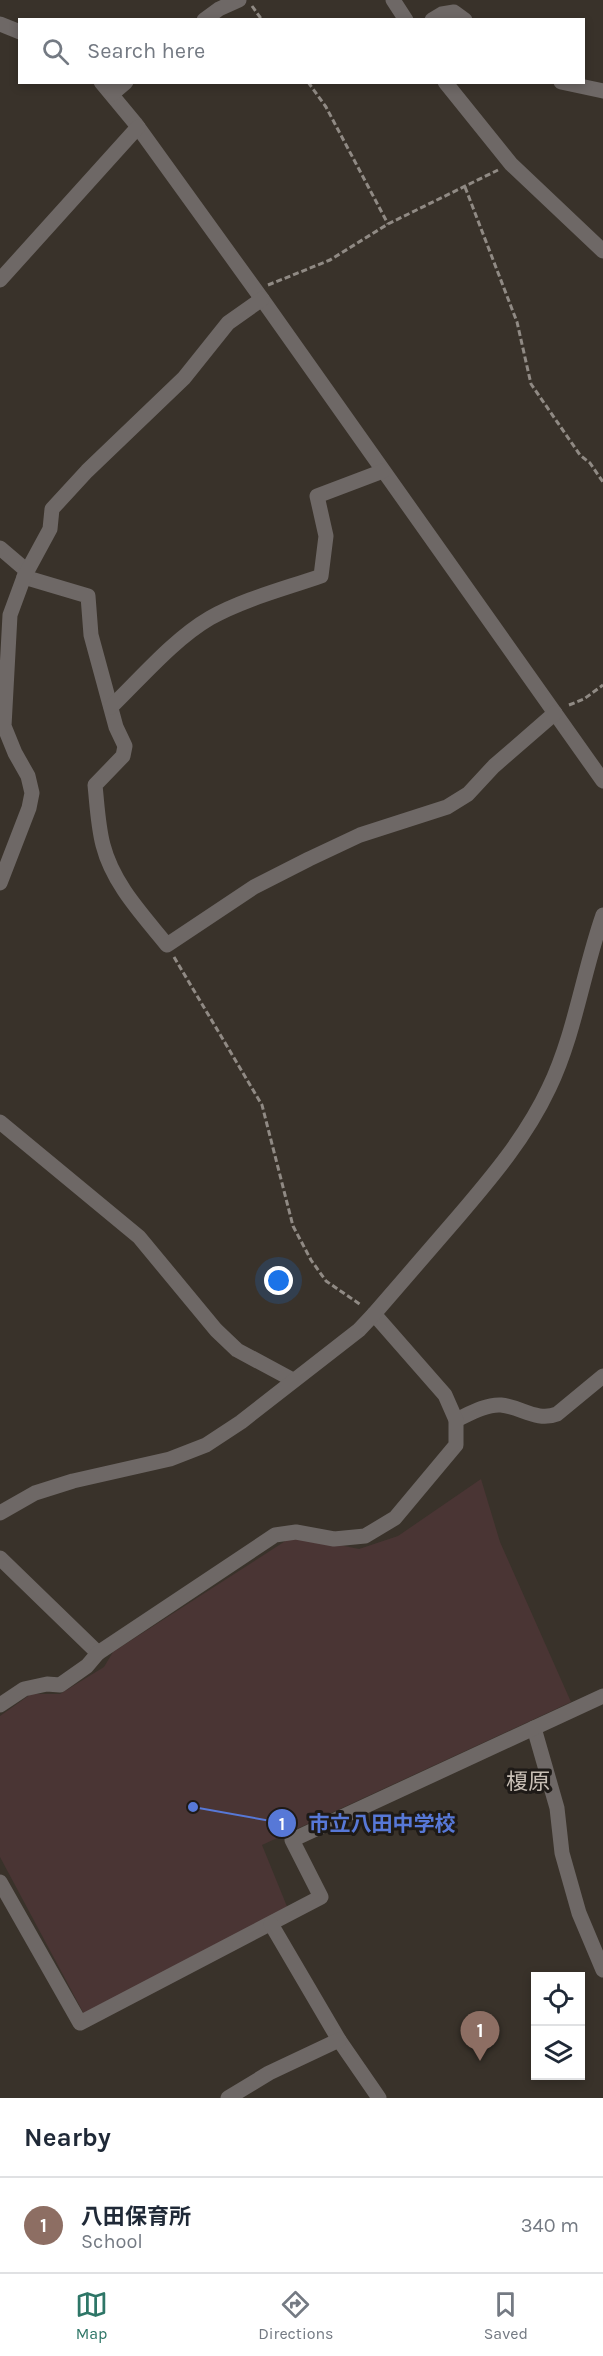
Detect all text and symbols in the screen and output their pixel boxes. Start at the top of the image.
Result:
search box [18,18,585,84]
icon: search [39,35,72,68]
text: Search here [87,38,205,64]
your location [264,1266,293,1295]
district label: 榎原 [506,1769,550,1795]
callout: 市立八田中学校 [267,1804,468,1843]
text: 市立八田中学校 [309,1812,456,1836]
text: 1 [279,1813,285,1835]
map controls [531,1972,585,2080]
button: locate [531,1972,585,2026]
pin: 1 [460,2012,500,2061]
button: layers [531,2026,585,2080]
text: Nearby [24,2122,111,2153]
text: 八田保育所 [81,2204,191,2230]
text: 1 [40,2214,47,2237]
text: 340 m [521,2214,579,2237]
text: School [81,2230,143,2253]
tab: Map [75,2288,108,2343]
tab: Directions [258,2288,333,2343]
tab: Saved [484,2288,528,2343]

